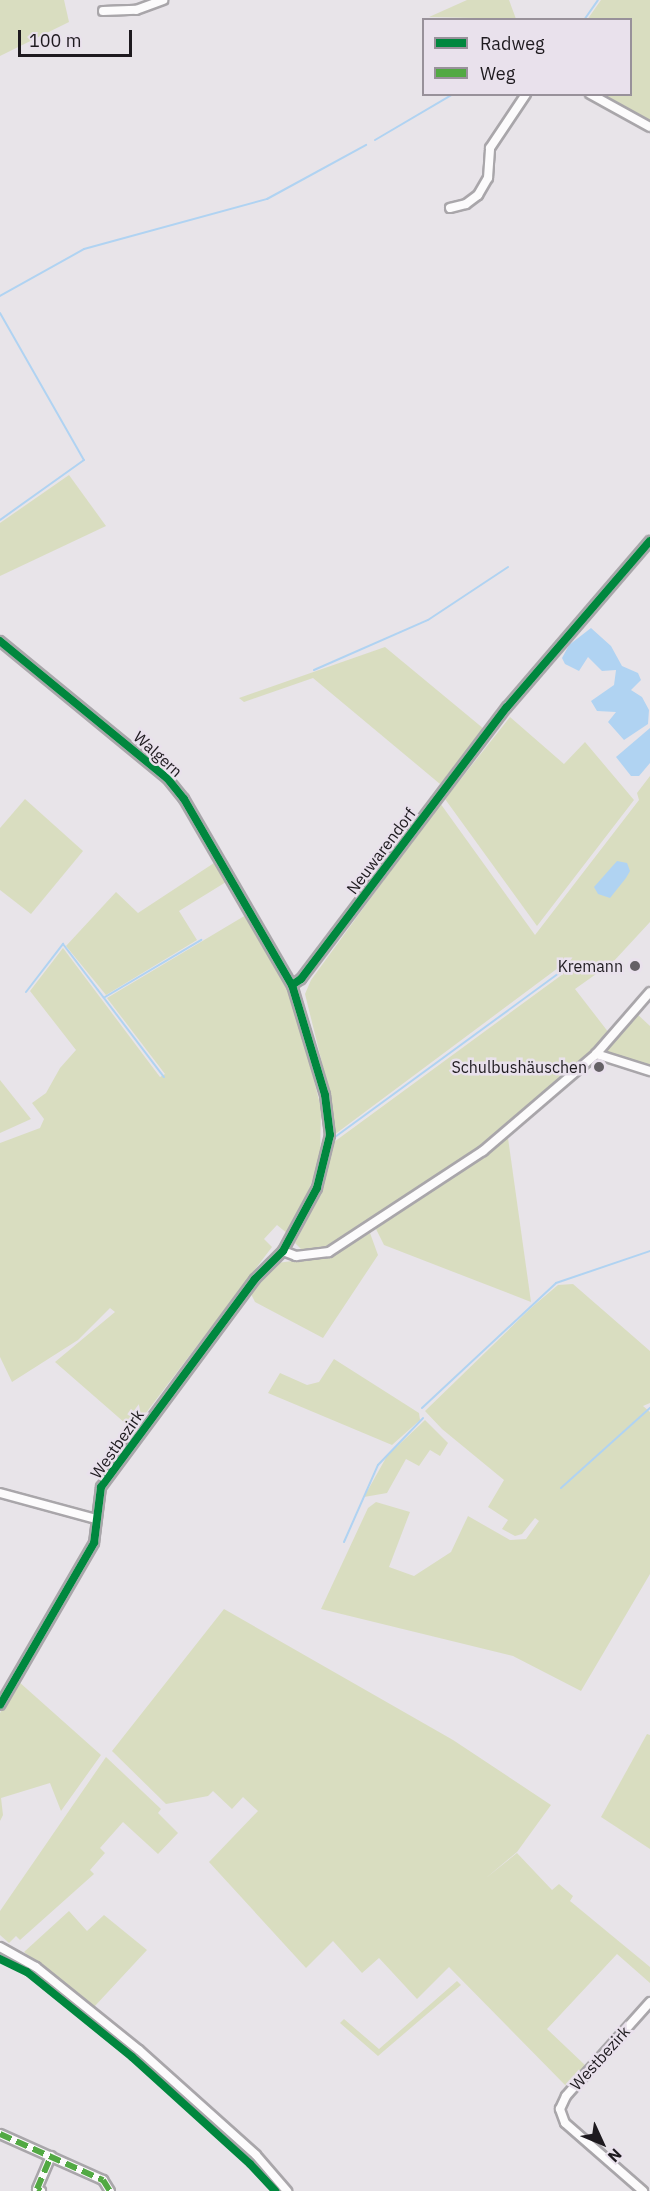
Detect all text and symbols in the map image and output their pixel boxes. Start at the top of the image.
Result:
scale bar [21,18,135,56]
legend [422,18,632,96]
text: 100 m [29,29,81,52]
text: Radweg [480,32,545,55]
text: Weg [480,62,515,85]
street label: Walgern [130,727,186,781]
street label: Neuwarendorf [342,804,420,898]
place label: Kremann [558,956,623,976]
marker: Kremann [628,959,642,973]
place label: Schulbushäuschen [451,1057,587,1077]
marker: Schulbushäuschen [592,1060,606,1074]
street label: Westbezirk [86,1406,148,1482]
street label: Westbezirk [566,2022,634,2094]
north arrow [572,2113,632,2173]
text: N [604,2144,626,2167]

